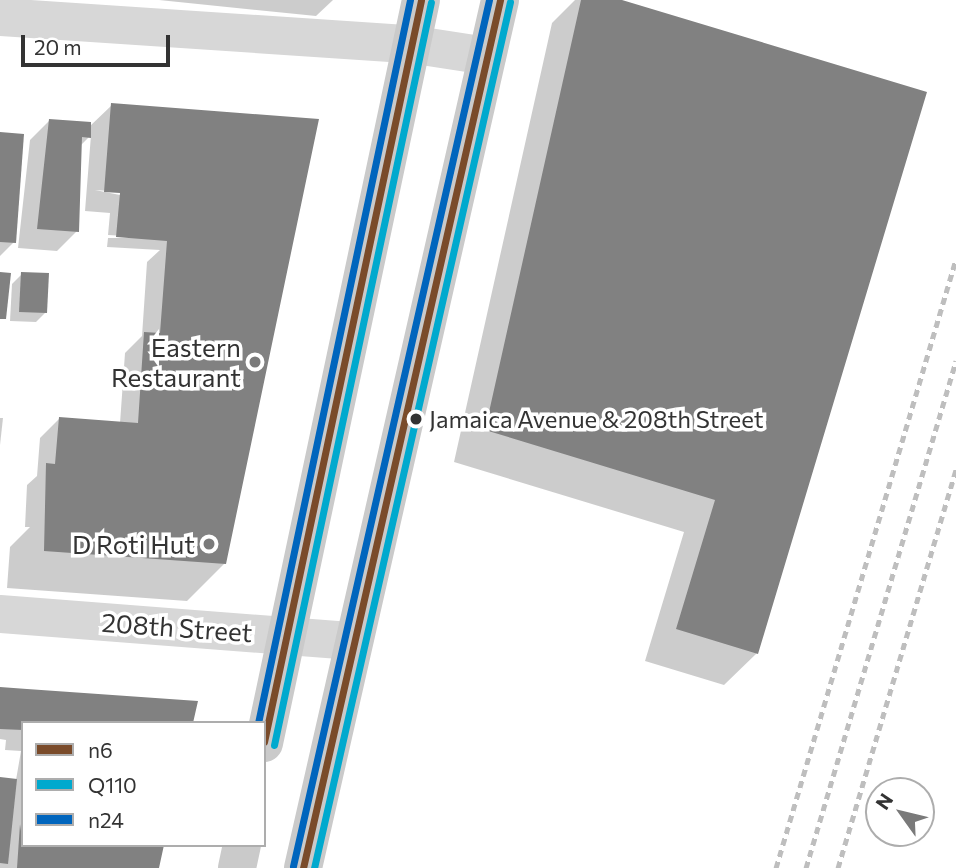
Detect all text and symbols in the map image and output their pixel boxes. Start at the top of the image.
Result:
scale bar [24,21,173,65]
text: 20 m [34,34,82,59]
place label: Eastern Restaurant [111,331,241,392]
marker: Eastern Restaurant [247,354,263,370]
place label: Jamaica Avenue & 208th Street [429,405,764,433]
marker: Jamaica Avenue & 208th Street [409,412,423,426]
place label: D Roti Hut [72,528,195,560]
marker: D Roti Hut [201,536,217,552]
street label: 208th Street [101,606,253,648]
legend [21,721,266,847]
text: n6 [88,737,113,762]
text: Q110 [88,772,137,797]
north arrow [865,777,935,847]
text: N [870,789,897,813]
text: n24 [88,807,124,832]

